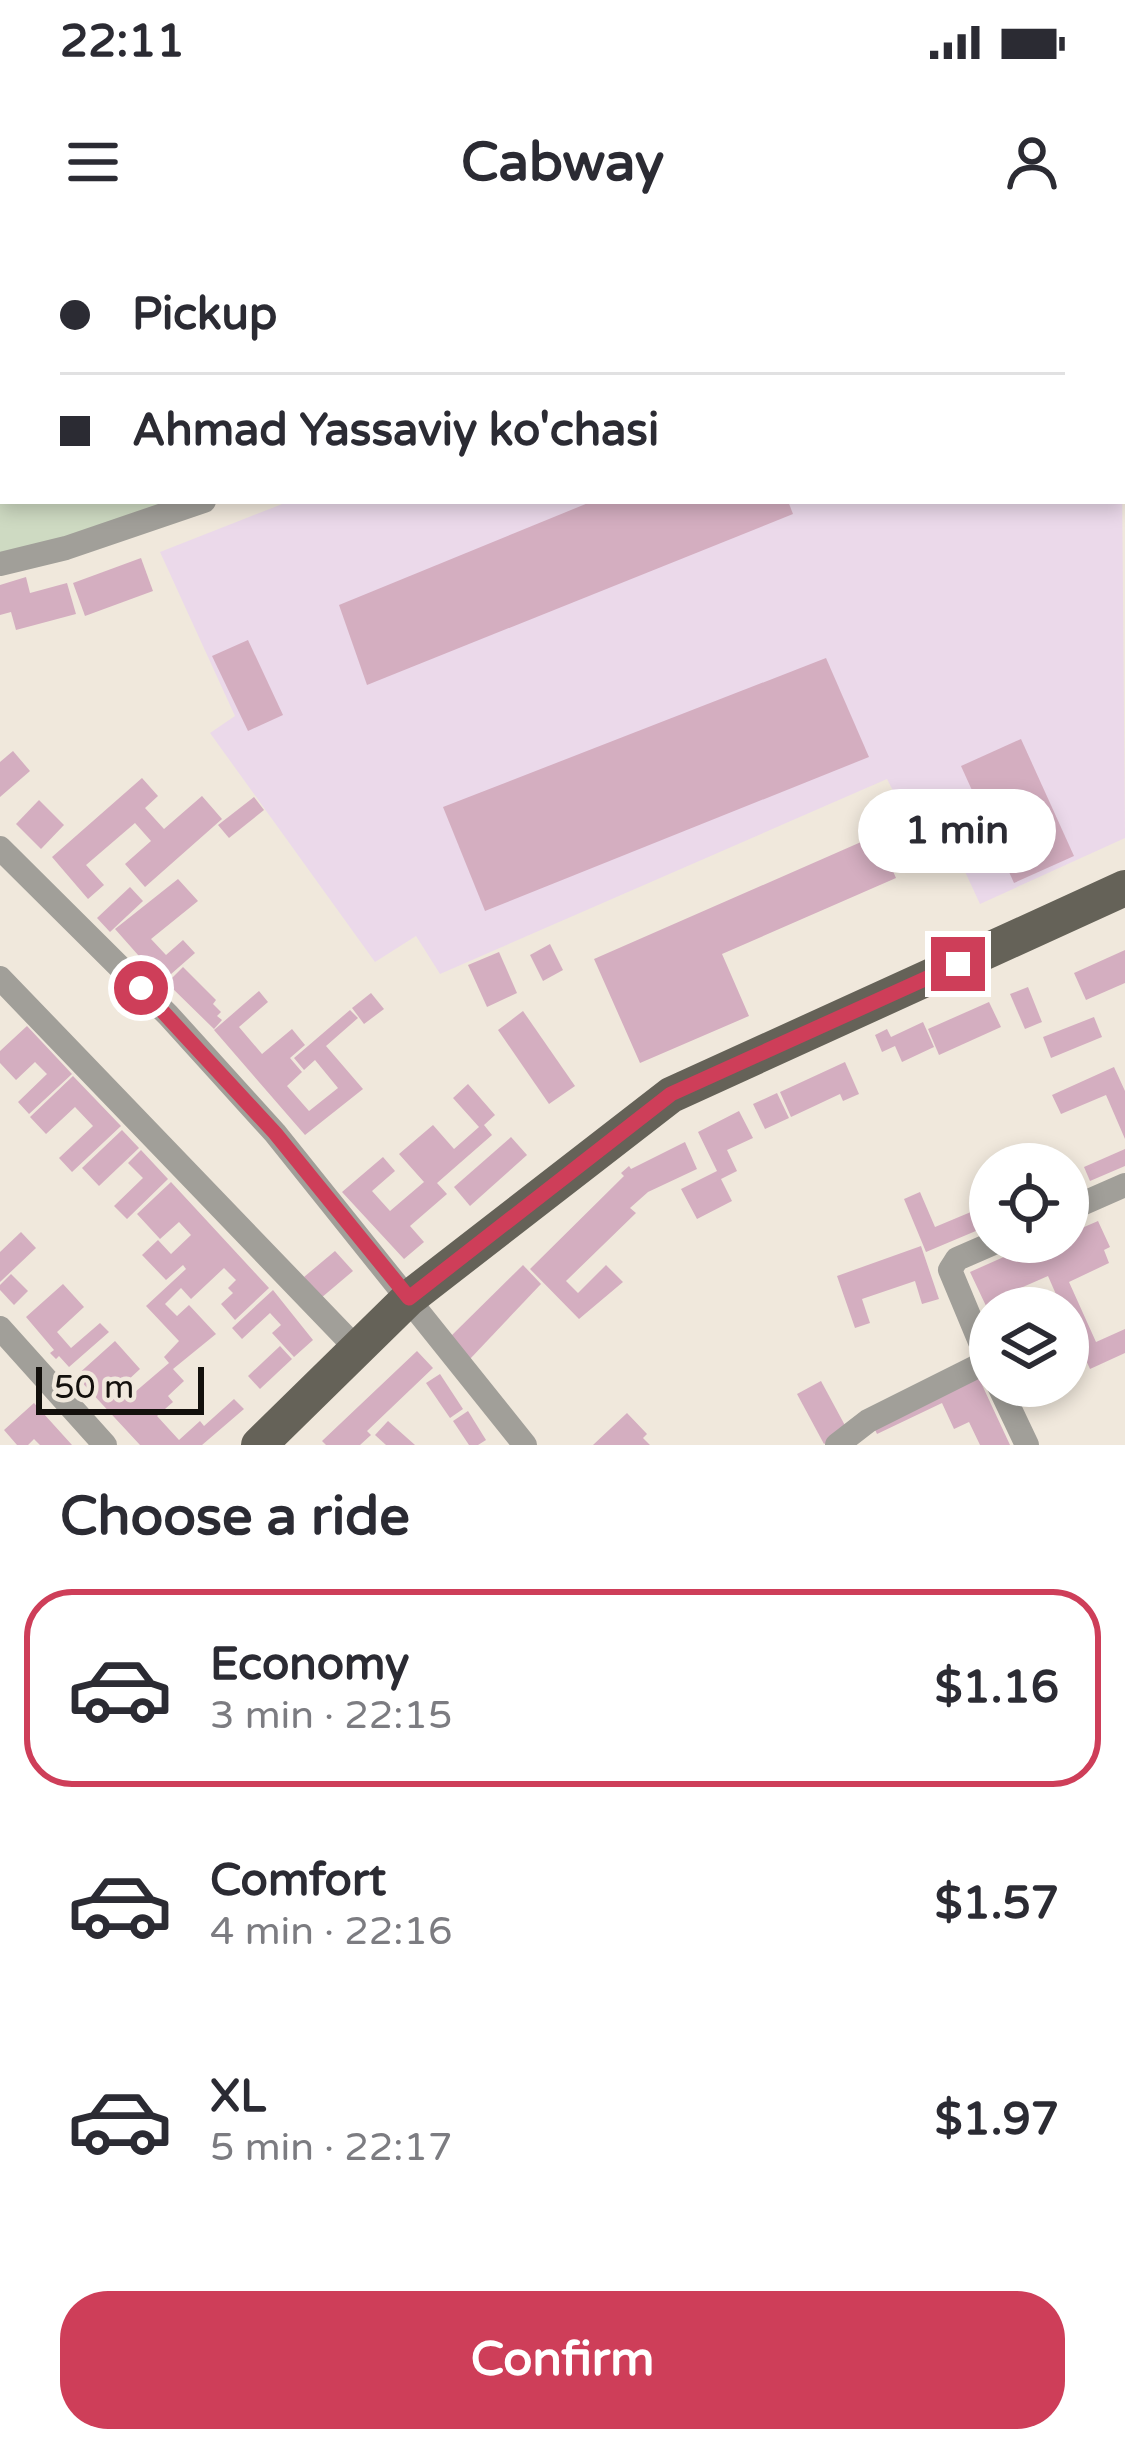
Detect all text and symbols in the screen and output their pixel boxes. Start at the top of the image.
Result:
text: 22:11 [60,15,185,69]
icon: menu [60,129,126,195]
icon: person [999,129,1065,195]
text: Cabway [461,130,664,195]
text: Pickup [132,288,277,342]
text: Ahmad Yassaviy ko'chasi [132,404,659,458]
callout: 1 min [859,790,1057,874]
text: 1 min [905,807,1009,854]
route end [931,937,985,991]
route start [114,961,168,1015]
map controls [969,1143,1089,1407]
button: locate [969,1143,1089,1263]
button: layers [969,1287,1089,1407]
scale bar [36,1361,204,1414]
text: 50 m [54,1368,134,1407]
text: Choose a ride [60,1484,410,1549]
icon: car [66,1634,174,1742]
text: Economy [210,1638,409,1692]
text: $1.16 [935,1661,1059,1715]
text: 3 min · 22:15 [210,1692,452,1739]
icon: car [66,1850,174,1958]
text: Comfort [210,1854,386,1908]
text: $1.57 [935,1877,1059,1931]
text: 4 min · 22:16 [210,1908,452,1955]
icon: car [66,2066,174,2174]
text: XL [210,2070,266,2124]
text: $1.97 [935,2093,1059,2147]
text: 5 min · 22:17 [210,2124,452,2171]
button: Confirm [60,2291,1065,2429]

